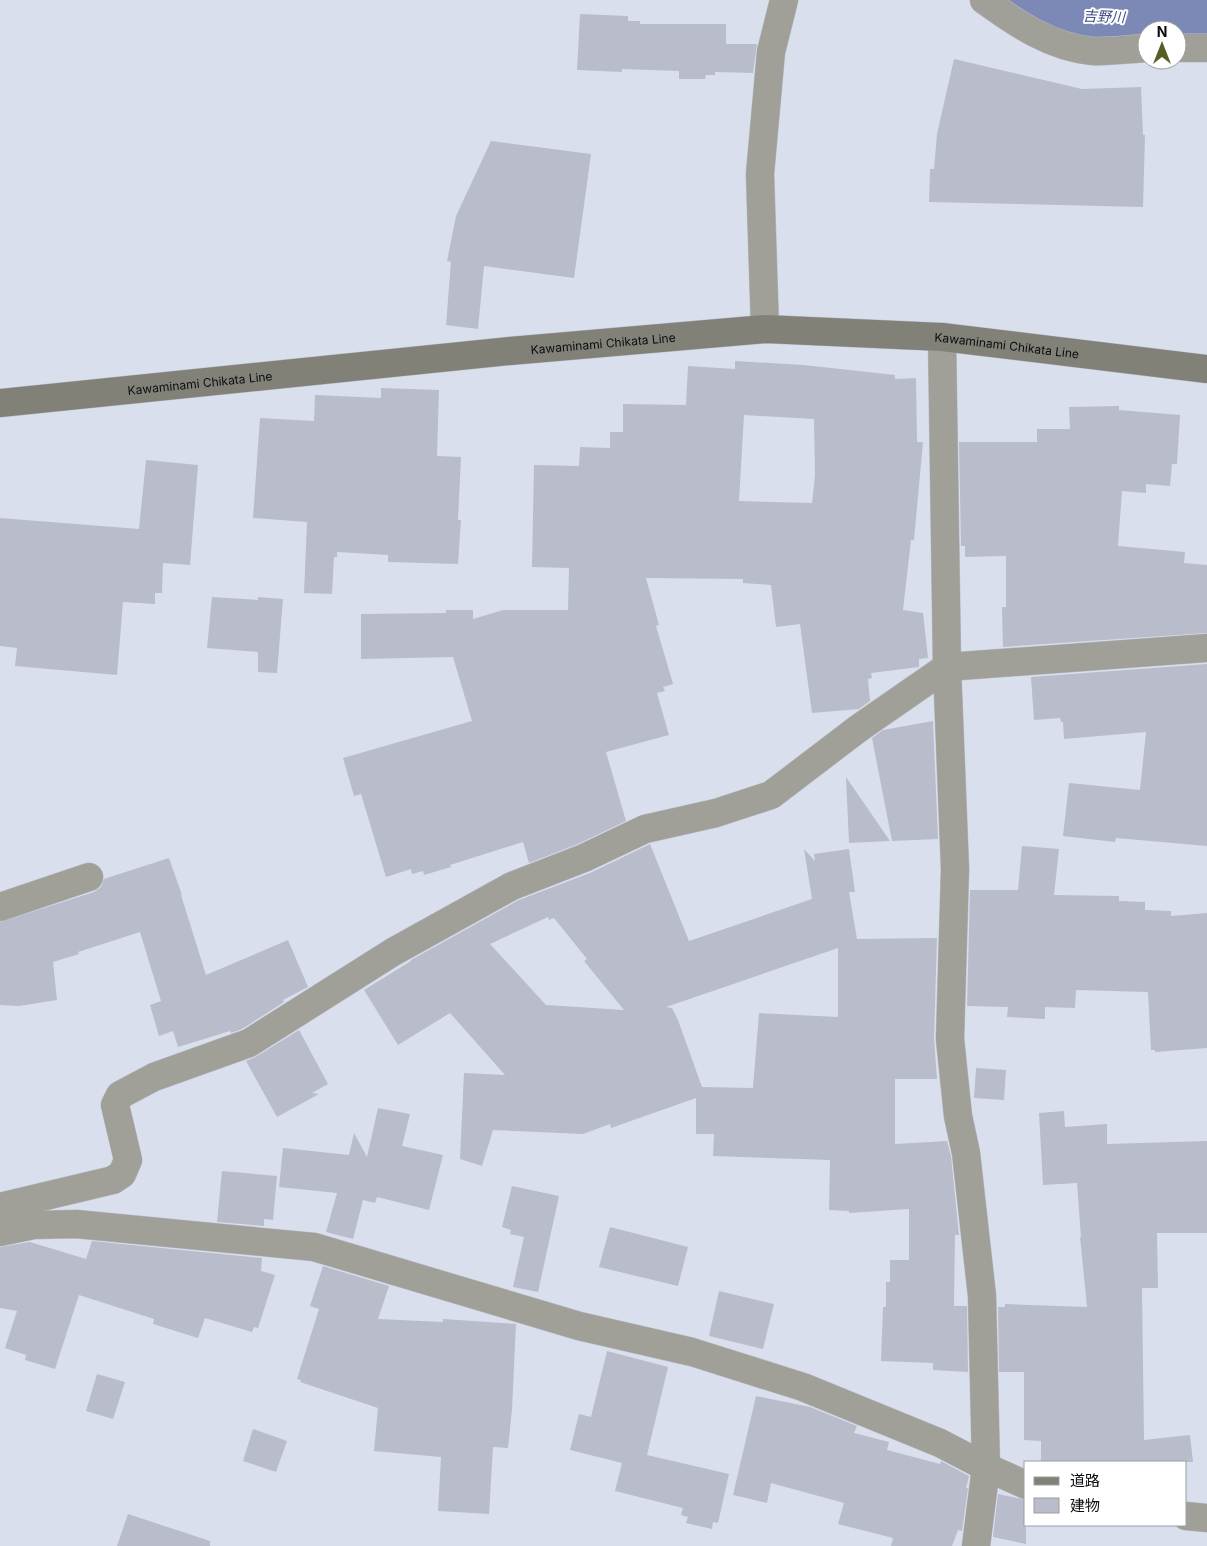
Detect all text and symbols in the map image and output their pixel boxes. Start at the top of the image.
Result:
water label: 吉野川 [1083,7,1127,25]
north arrow [1137,20,1187,70]
text: N [1157,23,1167,40]
street label: Kawaminami Chikata Line [530,329,676,357]
street label: Kawaminami Chikata Line [934,329,1080,361]
street label: Kawaminami Chikata Line [127,368,273,397]
legend [1024,1461,1187,1526]
text: 道路 [1070,1471,1100,1490]
text: 建物 [1070,1496,1100,1515]

